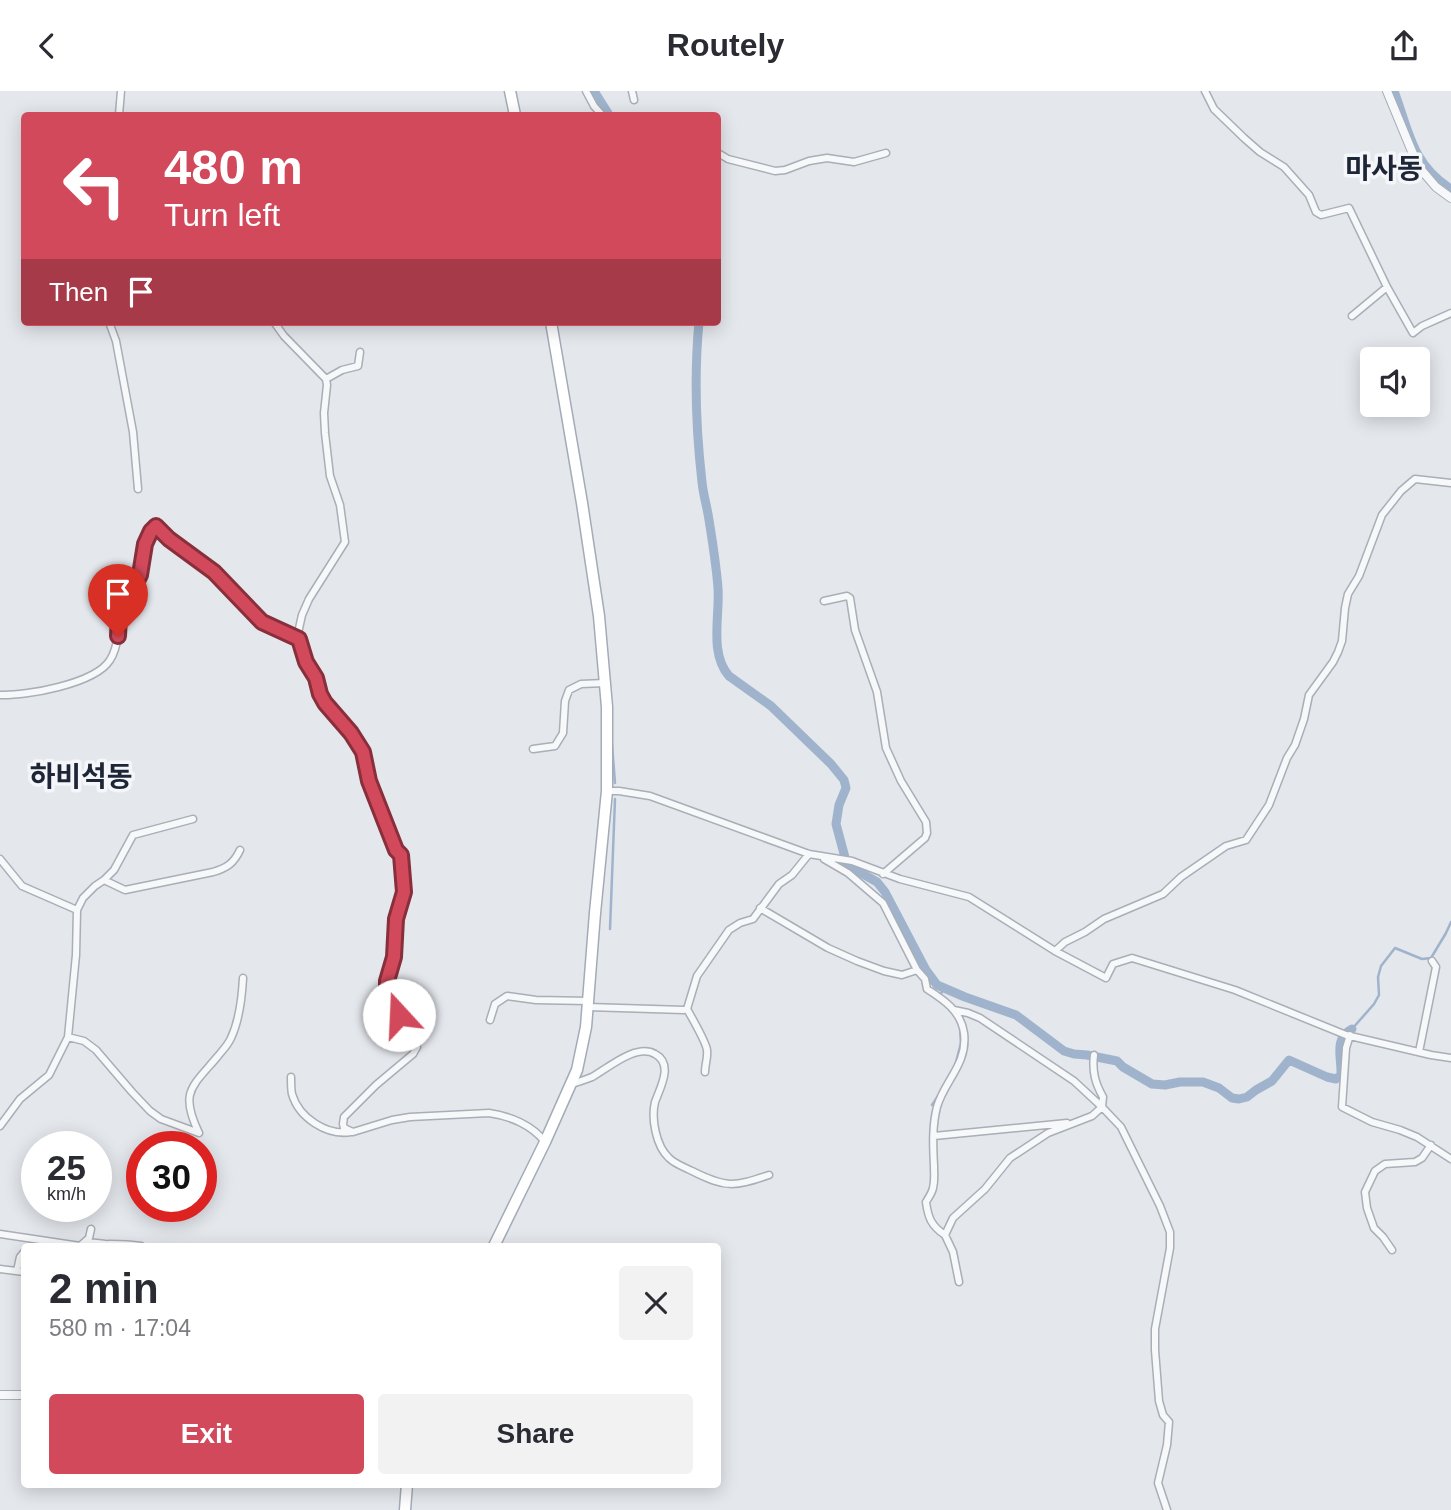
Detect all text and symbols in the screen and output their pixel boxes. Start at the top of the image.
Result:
icon: back [28,27,66,65]
text: Routely [667,27,784,63]
icon: share [1385,27,1423,65]
icon: left [49,140,140,231]
text: 480 m [164,140,303,194]
district label: 마사동 [1345,153,1423,184]
text: Turn left [164,197,280,233]
icon: arrive [122,273,160,311]
text: Then [49,277,108,307]
map controls [1360,347,1430,417]
button: sound [1360,347,1430,417]
pin [88,564,148,636]
icon: arrive [99,575,137,613]
district label: 하비석동 [29,761,133,792]
position arrow [362,978,436,1052]
speed limit sign: 30 [126,1131,217,1222]
text: 25 [47,1148,86,1187]
text: km/h [47,1184,86,1204]
text: 2 min [49,1265,159,1312]
button: close [619,1266,693,1340]
text: 580 m · 17:04 [49,1315,191,1341]
button: Exit [49,1394,364,1474]
button: Share [378,1394,693,1474]

